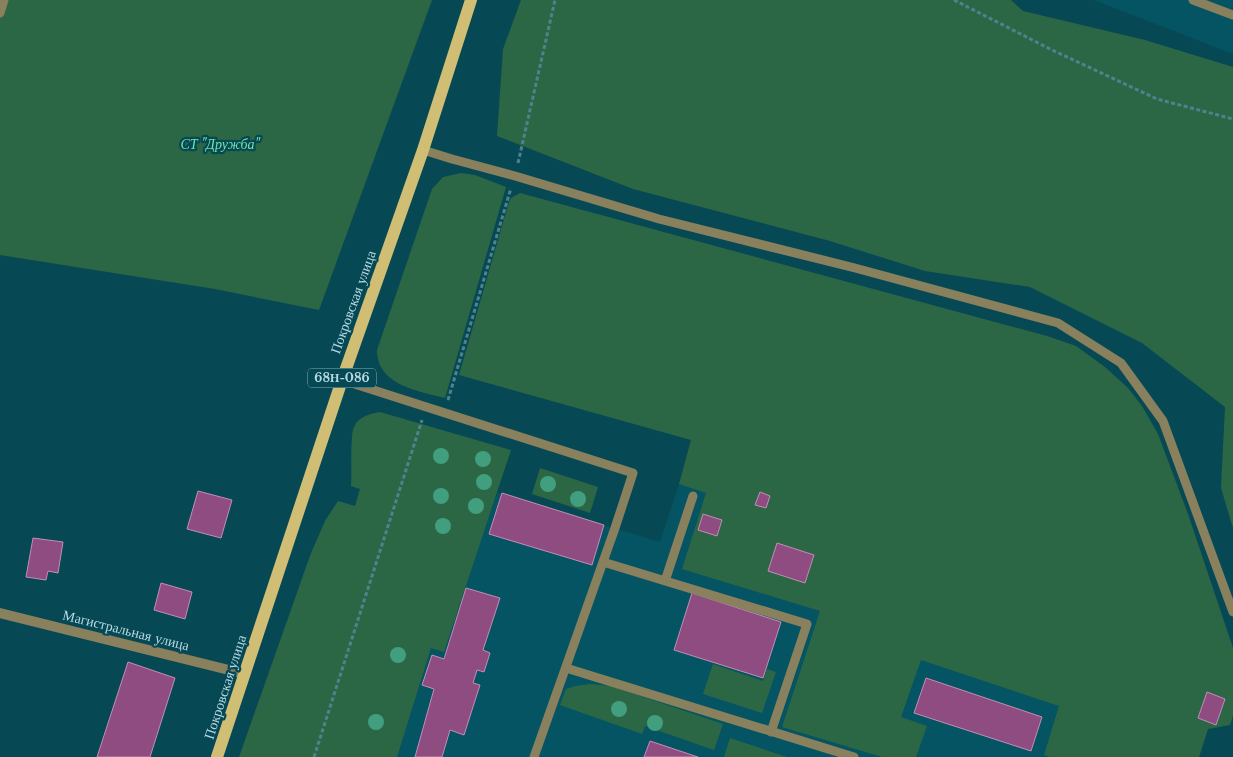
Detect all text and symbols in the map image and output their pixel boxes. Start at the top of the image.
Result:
park label: СТ "Дружба" [180,135,261,153]
street label: Покровская улица [326,247,380,356]
road number: 68Н-086 [308,368,376,388]
street label: Магистральная улица [61,606,192,655]
street label: Покровская улица [200,632,251,741]

